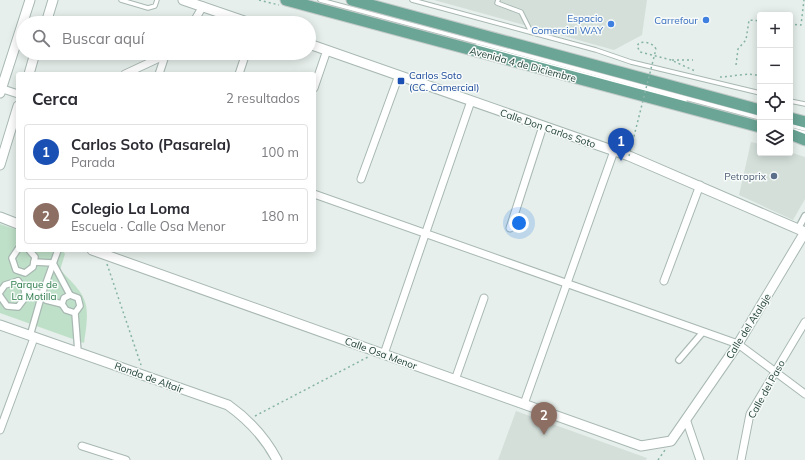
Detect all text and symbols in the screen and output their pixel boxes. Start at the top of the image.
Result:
place label: Espacio Comercial WAY [531,12,604,37]
map controls [757,12,793,156]
button: + [757,12,793,48]
place label: Carrefour [654,14,698,27]
marker: Carrefour [701,15,711,25]
search box [16,16,316,60]
marker: Espacio Comercial WAY [606,19,616,29]
icon: search [30,27,52,49]
text: Buscar aquí [62,29,144,48]
street label: Avenida 4 de Diciembre [468,44,578,85]
button: − [757,48,793,84]
place label: Carlos Soto (CC. Comercial) [409,69,479,94]
marker: Carlos Soto (CC. Comercial) [396,76,406,86]
button: locate [757,84,793,120]
text: Cerca [32,88,78,109]
text: 2 resultados [226,90,300,106]
street label: Calle Don Carlos Soto [498,106,598,151]
button: layers [757,120,793,156]
pin: 1 [608,128,634,161]
text: Carlos Soto (Pasarela) [71,135,231,154]
text: 1 [42,144,50,160]
text: 100 m [261,144,299,160]
text: Parada [71,154,115,170]
place label: Petroprix [724,170,767,183]
marker: Petroprix [769,171,779,181]
text: Colegio La Loma [71,199,190,218]
text: 2 [42,208,50,224]
text: 180 m [261,208,299,224]
your location [509,213,529,233]
text: Escuela · Calle Osa Menor [71,218,225,234]
park label: Parque de La Motilla [10,278,58,303]
street label: Calle del Atalaje [723,291,774,361]
street label: Calle Osa Menor [343,334,419,373]
street label: Calle del Paso [745,357,788,421]
street label: Ronda de Altair [113,359,185,396]
pin: 2 [531,402,557,435]

